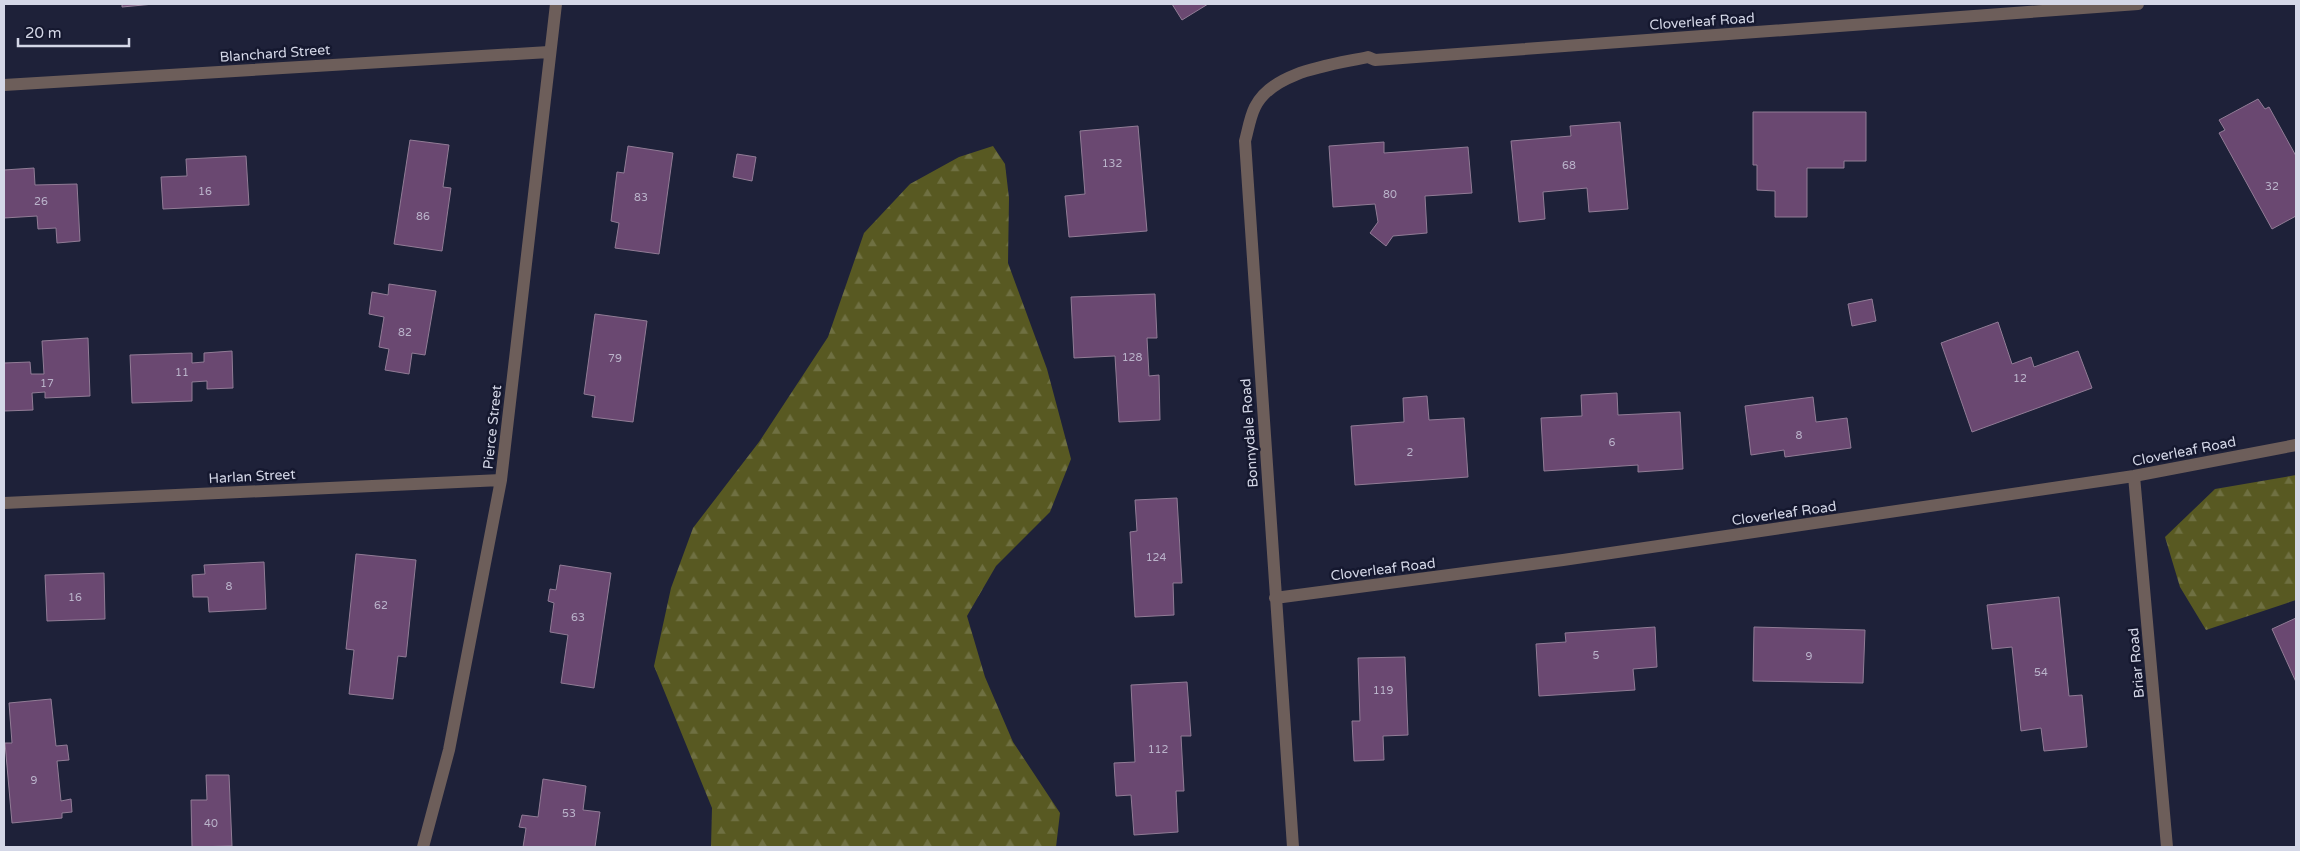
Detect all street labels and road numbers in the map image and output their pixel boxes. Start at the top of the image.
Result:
street label: Cloverleaf Road [1649,9,1755,34]
street label: Blanchard Street [219,41,332,66]
street label: Bonnydale Road [1237,378,1262,488]
street label: Pierce Street [480,383,505,470]
street label: Cloverleaf Road [2131,433,2238,470]
street label: Harlan Street [208,466,297,487]
street label: Cloverleaf Road [1731,498,1837,529]
street label: Cloverleaf Road [1330,555,1436,584]
street label: Briar Road [2125,627,2148,699]

